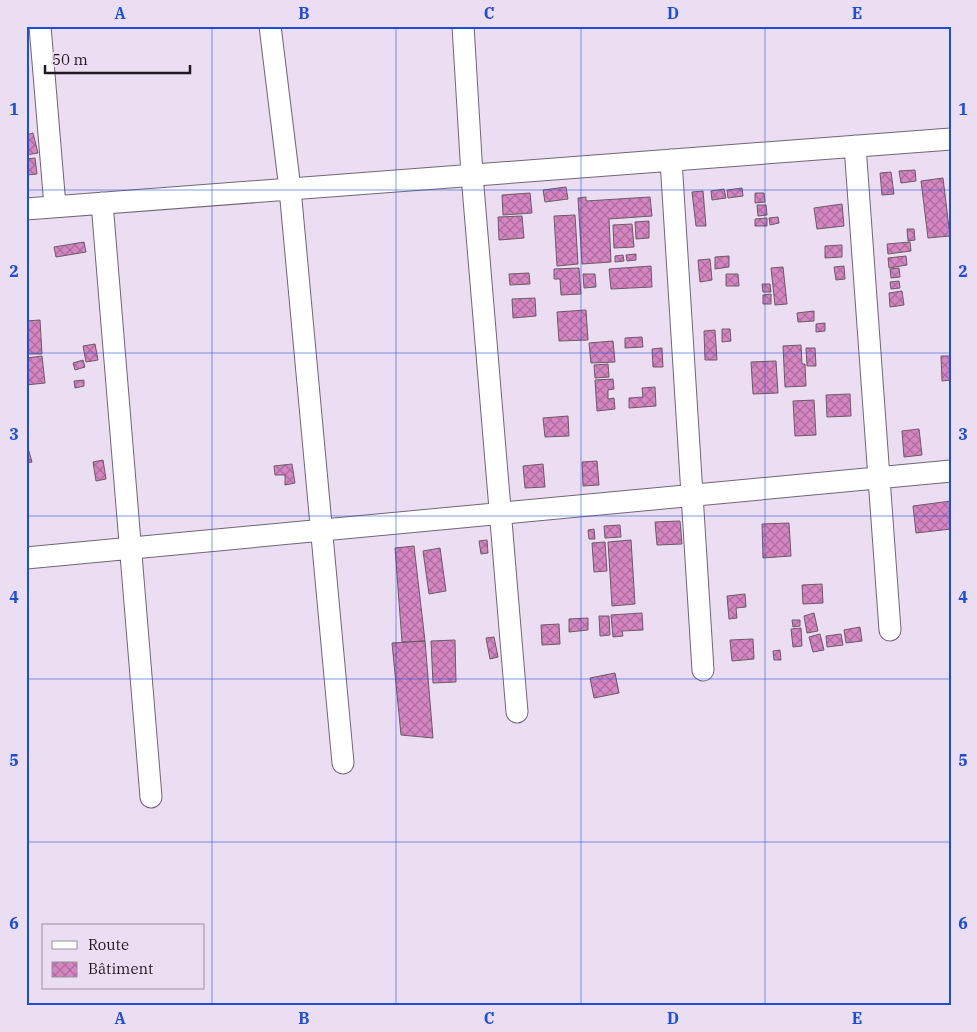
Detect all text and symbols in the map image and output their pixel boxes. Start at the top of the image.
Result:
text: A [114,3,126,23]
text: B [298,3,310,23]
text: C [484,3,494,23]
text: D [667,3,679,23]
text: E [852,3,862,23]
scale bar [45,42,190,74]
text: 50 m [52,50,88,69]
text: 1 [9,99,19,119]
text: 1 [958,99,968,119]
text: 2 [9,261,19,281]
text: 2 [958,261,968,281]
text: 3 [9,424,19,444]
text: 3 [958,424,968,444]
text: 4 [9,587,19,607]
text: 4 [958,587,968,607]
text: 5 [9,750,19,770]
text: 5 [958,750,968,770]
text: 6 [9,913,19,933]
text: 6 [958,913,968,933]
legend [42,924,205,990]
text: Route [88,935,129,954]
text: Bâtiment [88,959,153,978]
text: A [114,1008,126,1028]
text: B [298,1008,310,1028]
text: C [484,1008,494,1028]
text: D [667,1008,679,1028]
text: E [852,1008,862,1028]

